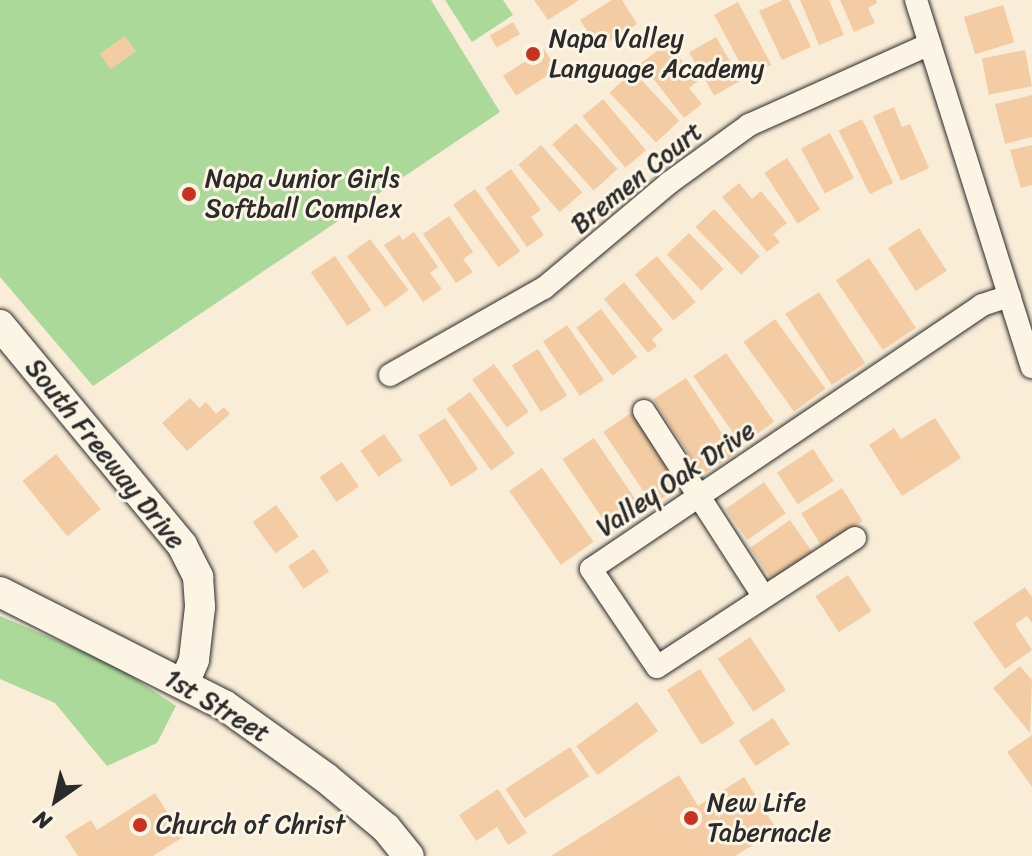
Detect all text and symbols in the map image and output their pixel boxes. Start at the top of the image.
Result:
place label: Napa Valley Language Academy [549,23,765,84]
marker: Napa Valley Language Academy [524,45,542,63]
street label: Bremen Court [565,116,709,240]
place label: Napa Junior Girls Softball Complex [205,163,403,224]
marker: Napa Junior Girls Softball Complex [180,185,198,203]
street label: South Freeway Drive [18,352,192,556]
street label: Valley Oak Drive [591,415,761,543]
street label: 1st Street [159,663,275,749]
north arrow [16,760,96,840]
place label: New Life Tabernacle [707,787,831,848]
text: N [25,800,60,841]
place label: Church of Christ [156,809,345,841]
marker: New Life Tabernacle [682,809,700,827]
marker: Church of Christ [131,816,149,834]

